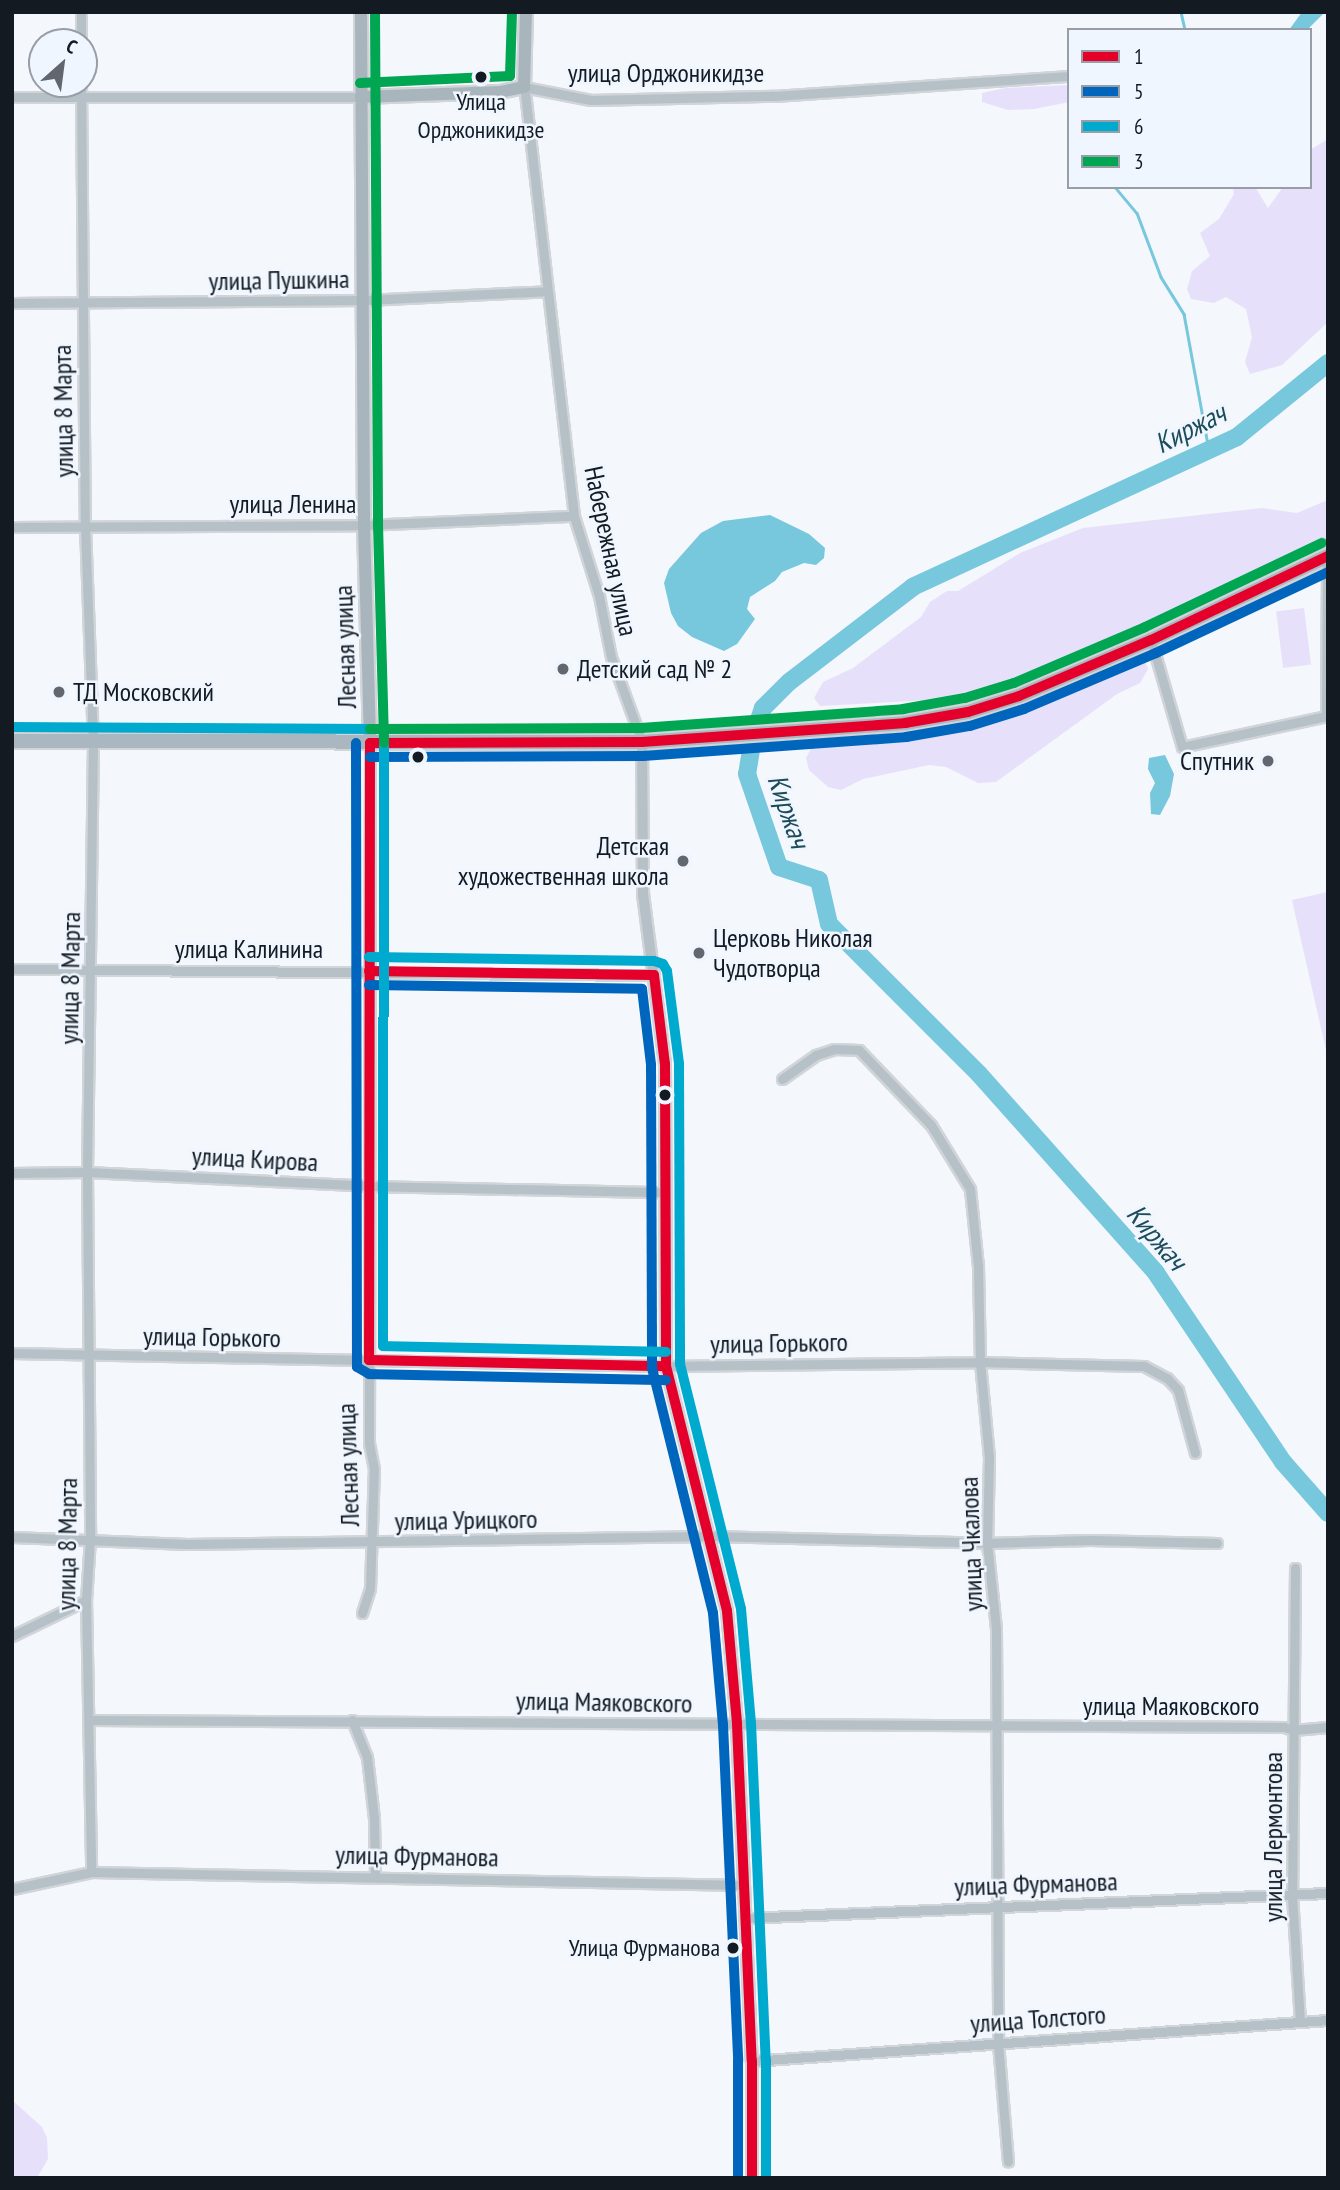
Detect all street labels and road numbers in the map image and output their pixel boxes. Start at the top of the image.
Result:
street label: улица Орджоникидзе [568,57,764,89]
street label: улица Пушкина [208,263,350,297]
street label: улица 8 Марта [46,344,80,478]
street label: Набережная улица [578,463,644,639]
street label: улица Ленина [229,488,357,520]
street label: Лесная улица [327,585,363,709]
street label: улица 8 Марта [53,911,87,1045]
street label: улица Калинина [175,933,323,965]
street label: улица Кирова [191,1140,319,1178]
street label: улица Горького [143,1320,281,1354]
street label: улица Горького [710,1326,848,1360]
street label: Лесная улица [330,1403,366,1527]
street label: улица Чкалова [953,1476,989,1612]
street label: улица 8 Марта [50,1477,84,1611]
street label: улица Урицкого [394,1503,538,1537]
street label: улица Маяковского [516,1685,692,1719]
street label: улица Маяковского [1083,1690,1259,1722]
street label: улица Лермонтова [1257,1752,1289,1922]
street label: улица Фурманова [335,1839,499,1873]
street label: улица Фурманова [954,1866,1118,1902]
street label: улица Толстого [969,1999,1107,2039]

